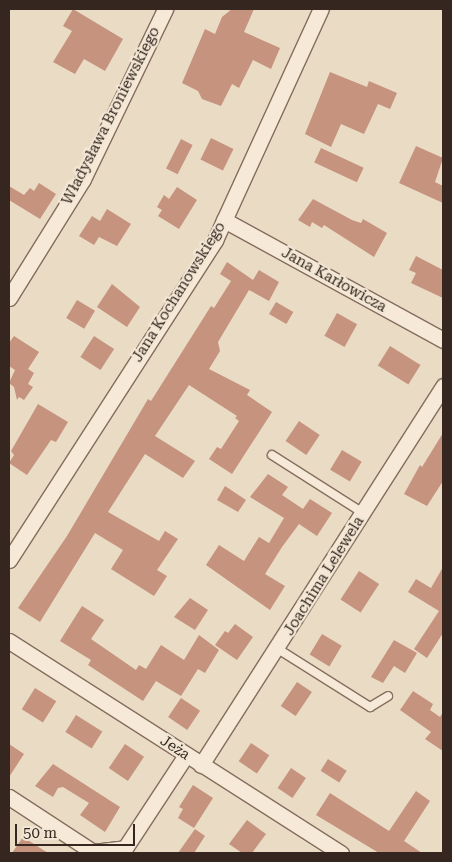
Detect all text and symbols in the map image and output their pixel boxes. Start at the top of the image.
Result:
street label: Władysława Broniewskiego [58,24,164,208]
street label: Jana Kochanowskiego [129,219,229,365]
street label: Jana Karłowicza [278,244,390,316]
street label: Joachima Lelewela [280,513,368,639]
street label: Jeża [157,732,193,764]
scale bar [18,814,138,846]
text: 50 m [23,824,57,842]

